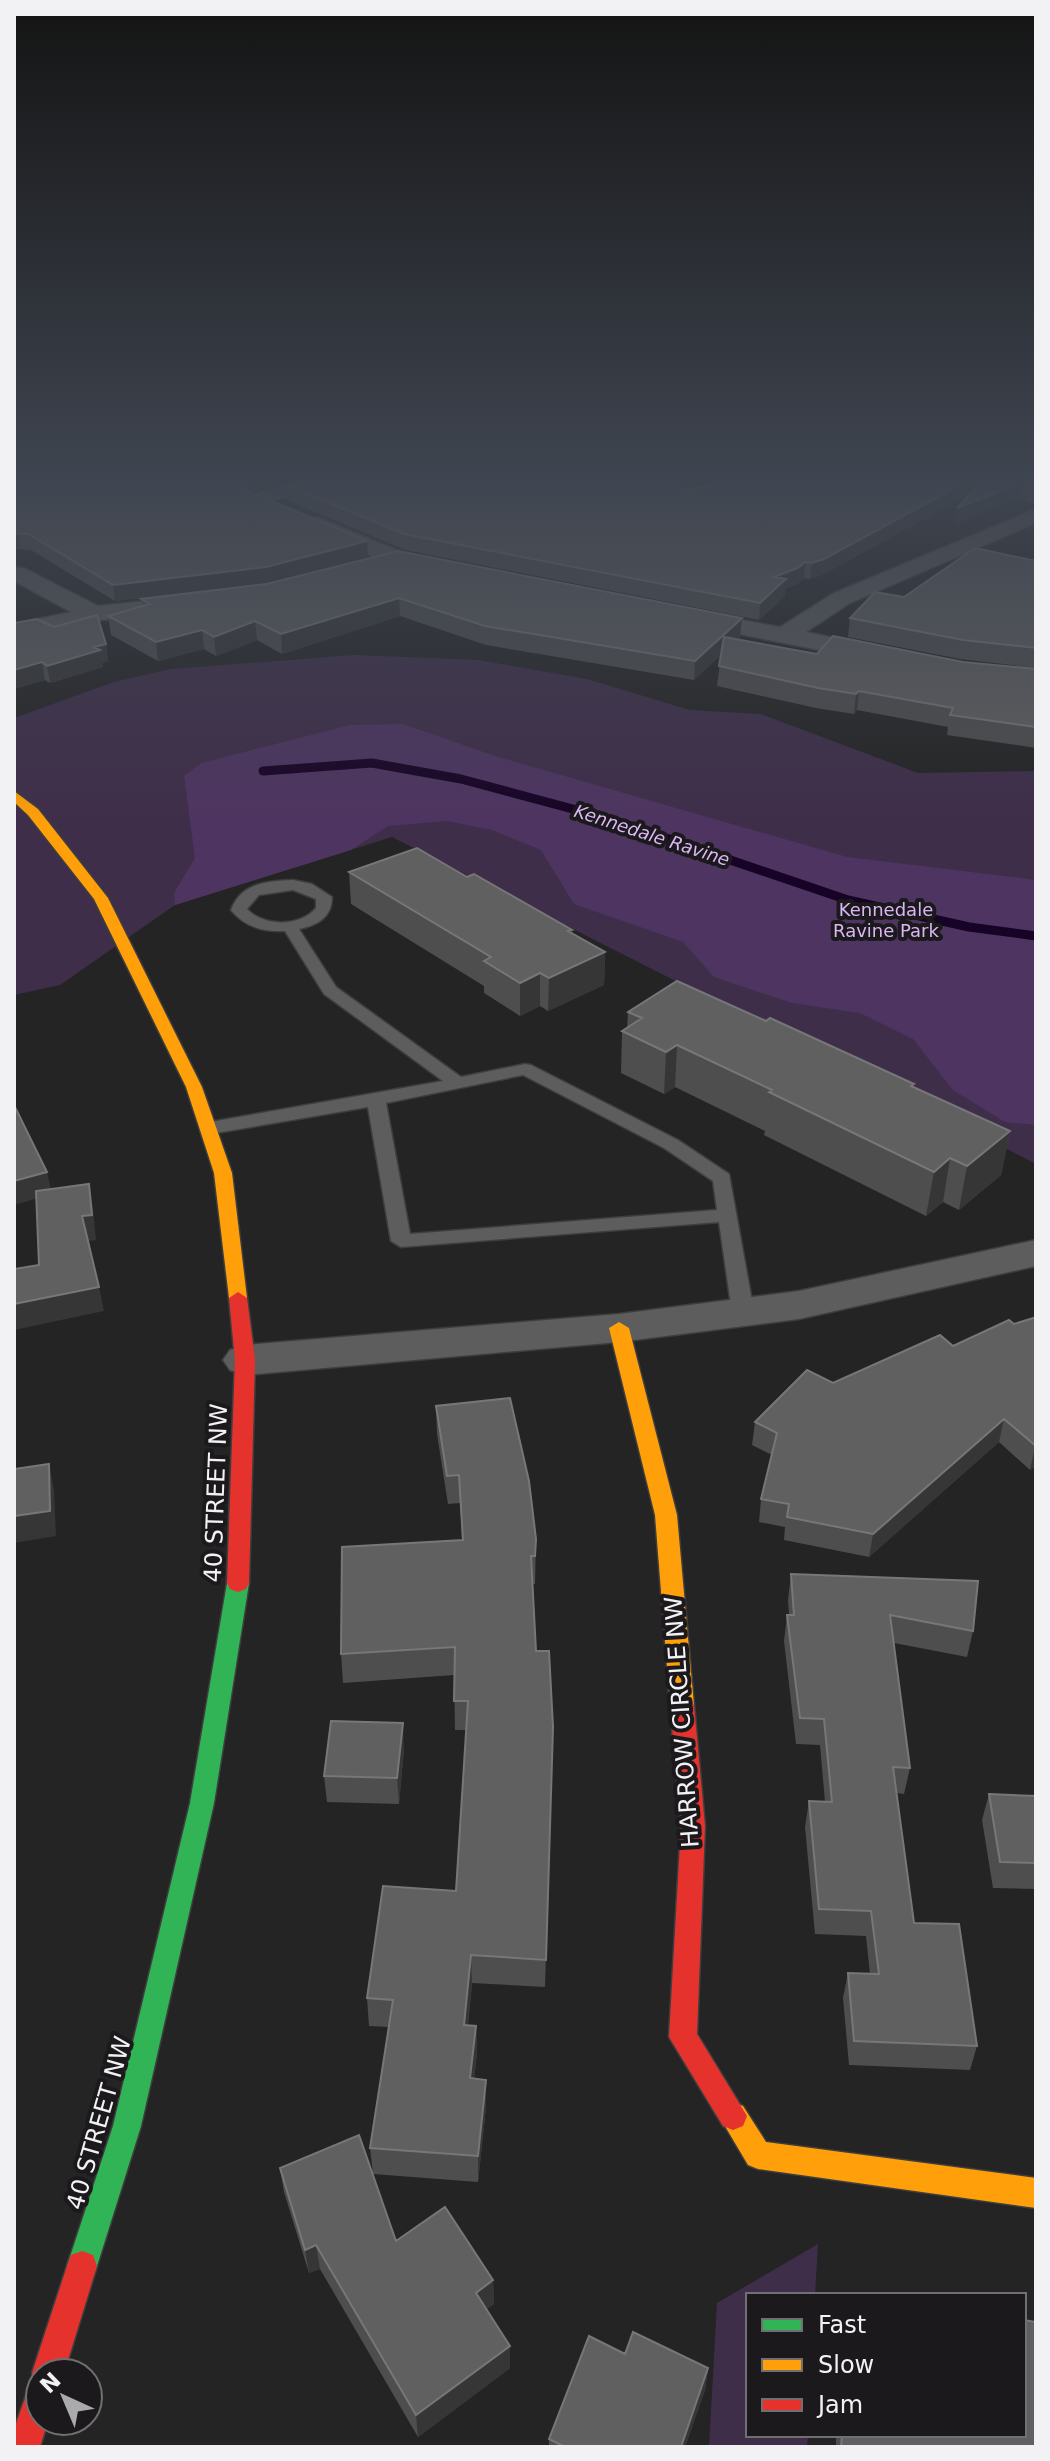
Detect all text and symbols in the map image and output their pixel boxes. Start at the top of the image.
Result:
water label: Kennedale Ravine [572,800,732,870]
park label: Kennedale Ravine Park [833,899,940,941]
street label: 40 STREET NW [199,1403,233,1583]
street label: HARROW CIRCLE NW [659,1595,705,1849]
street label: 40 STREET NW [61,2033,137,2213]
legend [746,2293,1026,2437]
text: Fast [818,2311,866,2339]
text: Slow [818,2351,874,2379]
north arrow [24,2357,104,2437]
text: N [35,2368,66,2398]
text: Jam [816,2391,863,2419]

